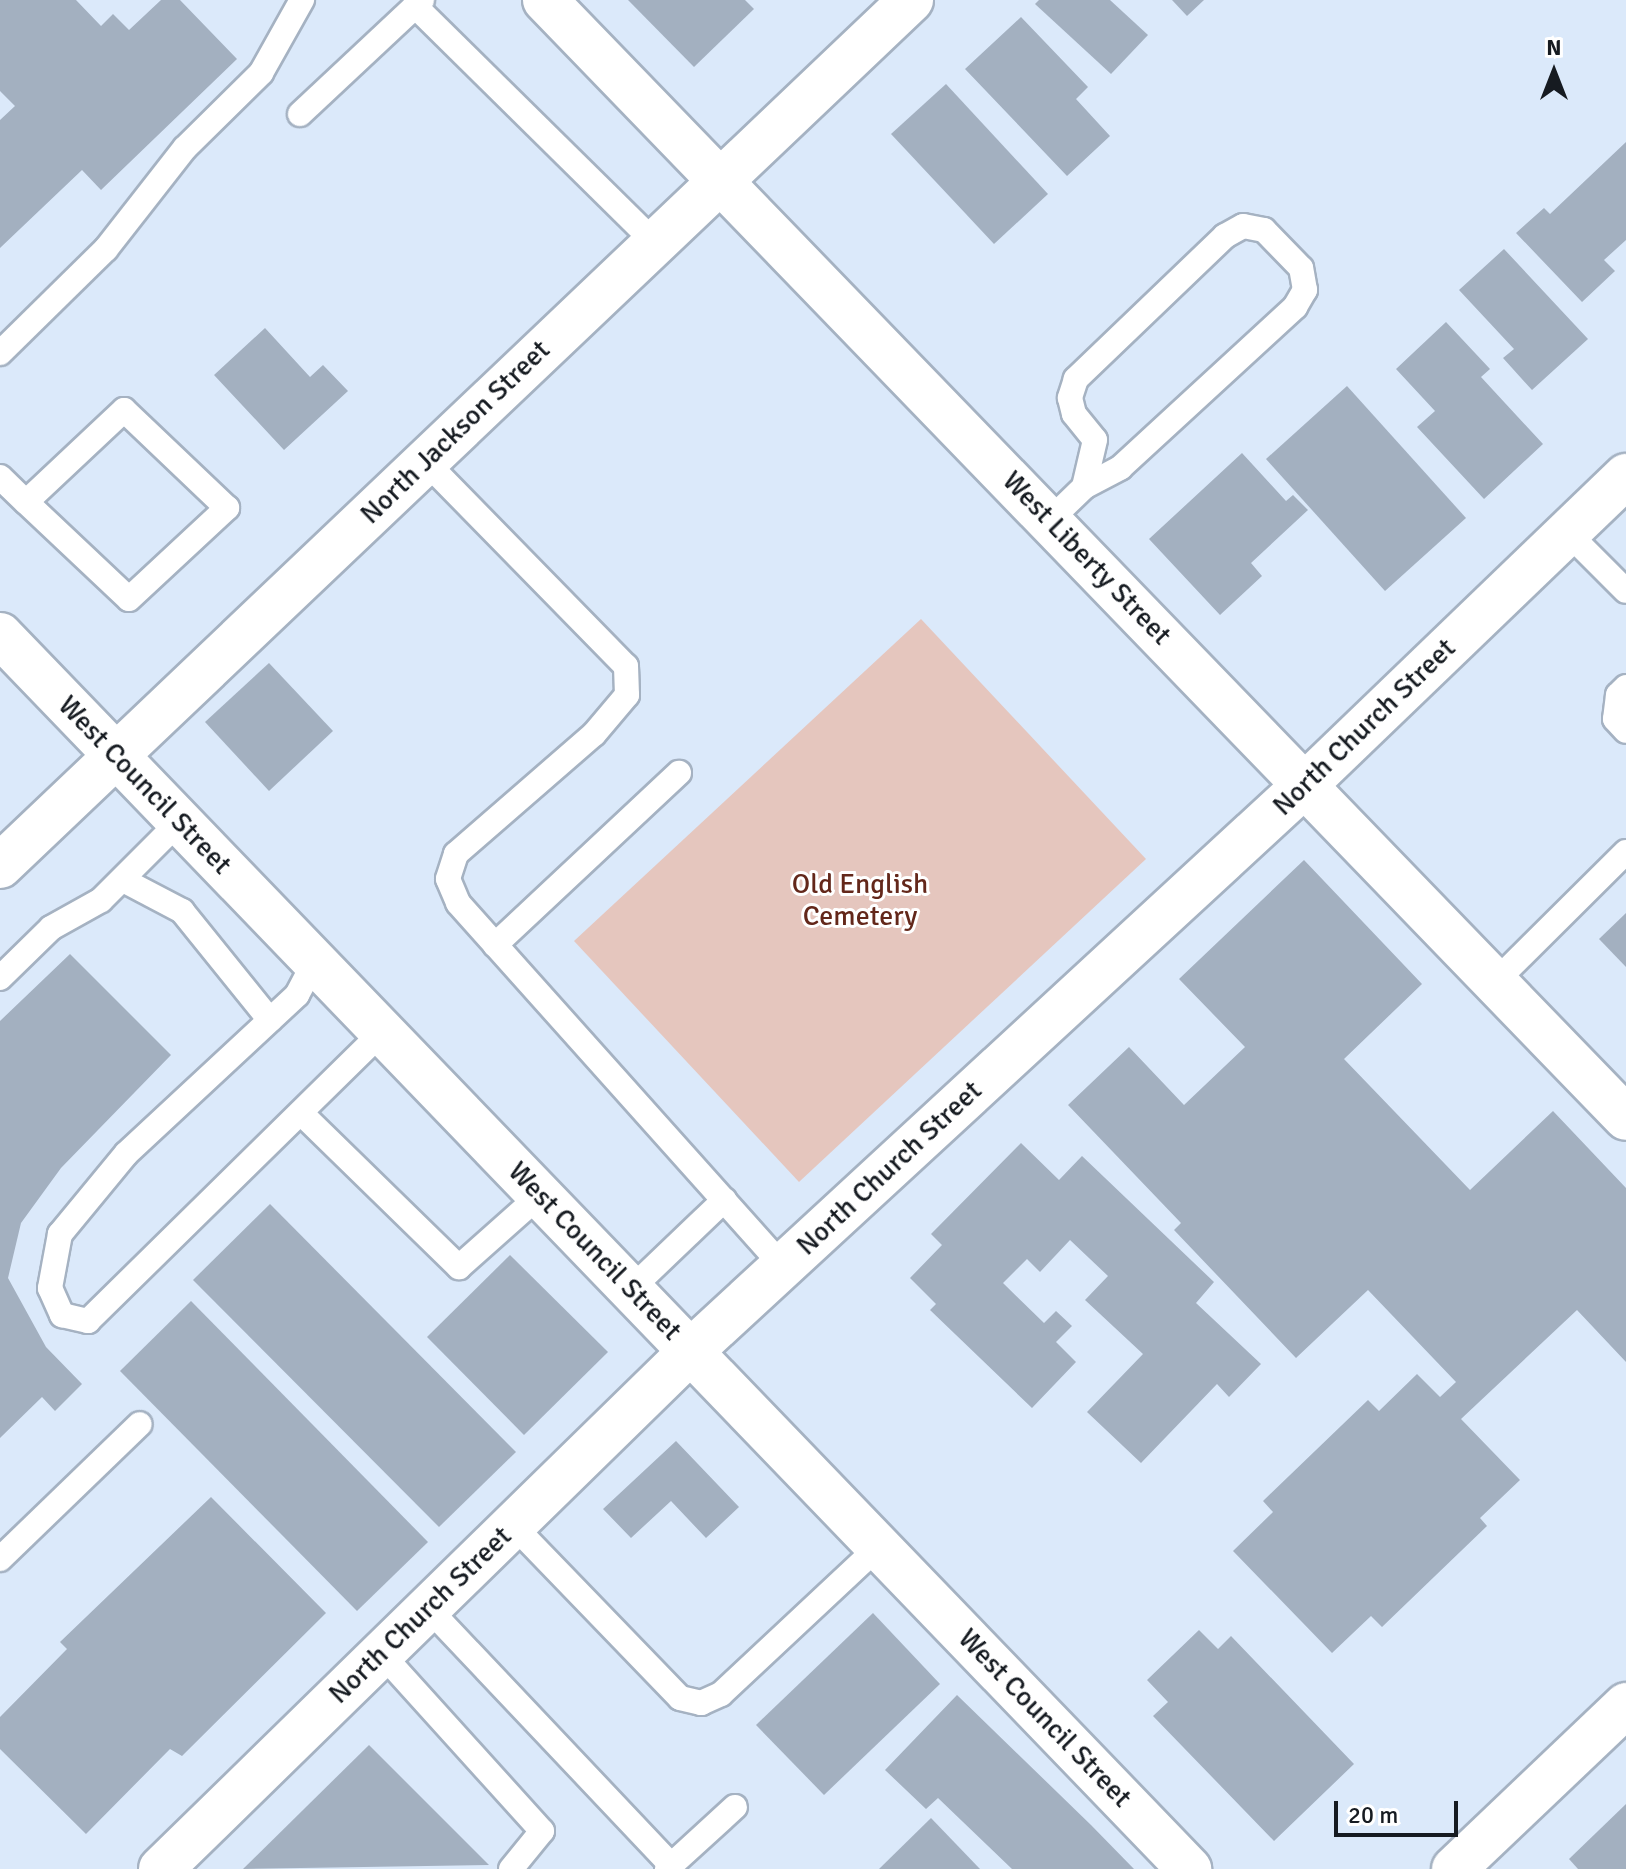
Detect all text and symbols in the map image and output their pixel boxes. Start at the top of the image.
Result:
north arrow [1514,32,1594,112]
text: N [1546,34,1562,61]
street label: North Jackson Street [353,333,557,531]
street label: West Liberty Street [996,464,1178,652]
street label: North Church Street [1266,631,1462,823]
street label: West Council Street [51,689,239,881]
park label: Old English Cemetery [792,867,928,933]
street label: North Church Street [790,1074,988,1262]
street label: West Council Street [501,1155,689,1347]
street label: North Church Street [322,1519,518,1711]
street label: West Council Street [951,1622,1139,1814]
scale bar [1338,1785,1462,1835]
text: 20 m [1348,1800,1398,1830]

